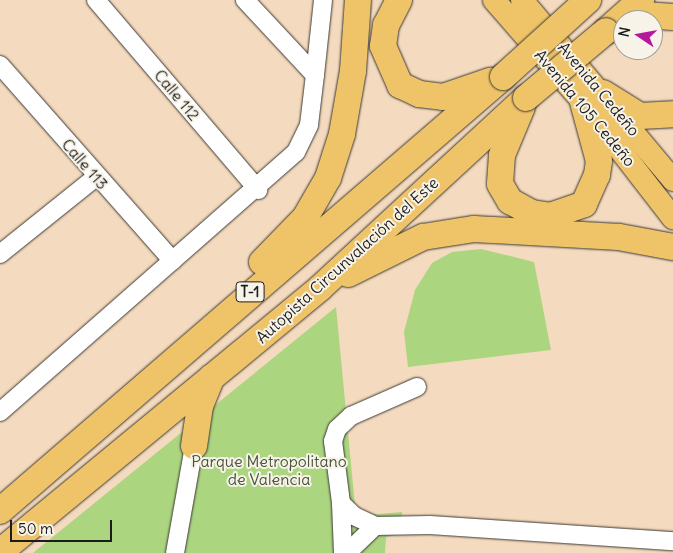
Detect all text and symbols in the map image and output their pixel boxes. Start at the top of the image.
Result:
north arrow [613,10,663,60]
text: N [614,25,634,39]
street label: Avenida Cedeño [554,38,644,140]
street label: Avenida 105 Cedeño [531,46,639,170]
street label: Calle 112 [150,66,204,124]
street label: Calle 113 [58,135,112,193]
street label: Autopista Circunvalación del Este [252,173,442,347]
road number: T-1 [235,280,265,304]
park label: Parque Metropolitano de Valencia [191,451,347,489]
scale bar [12,510,115,542]
text: 50 m [18,519,53,538]

